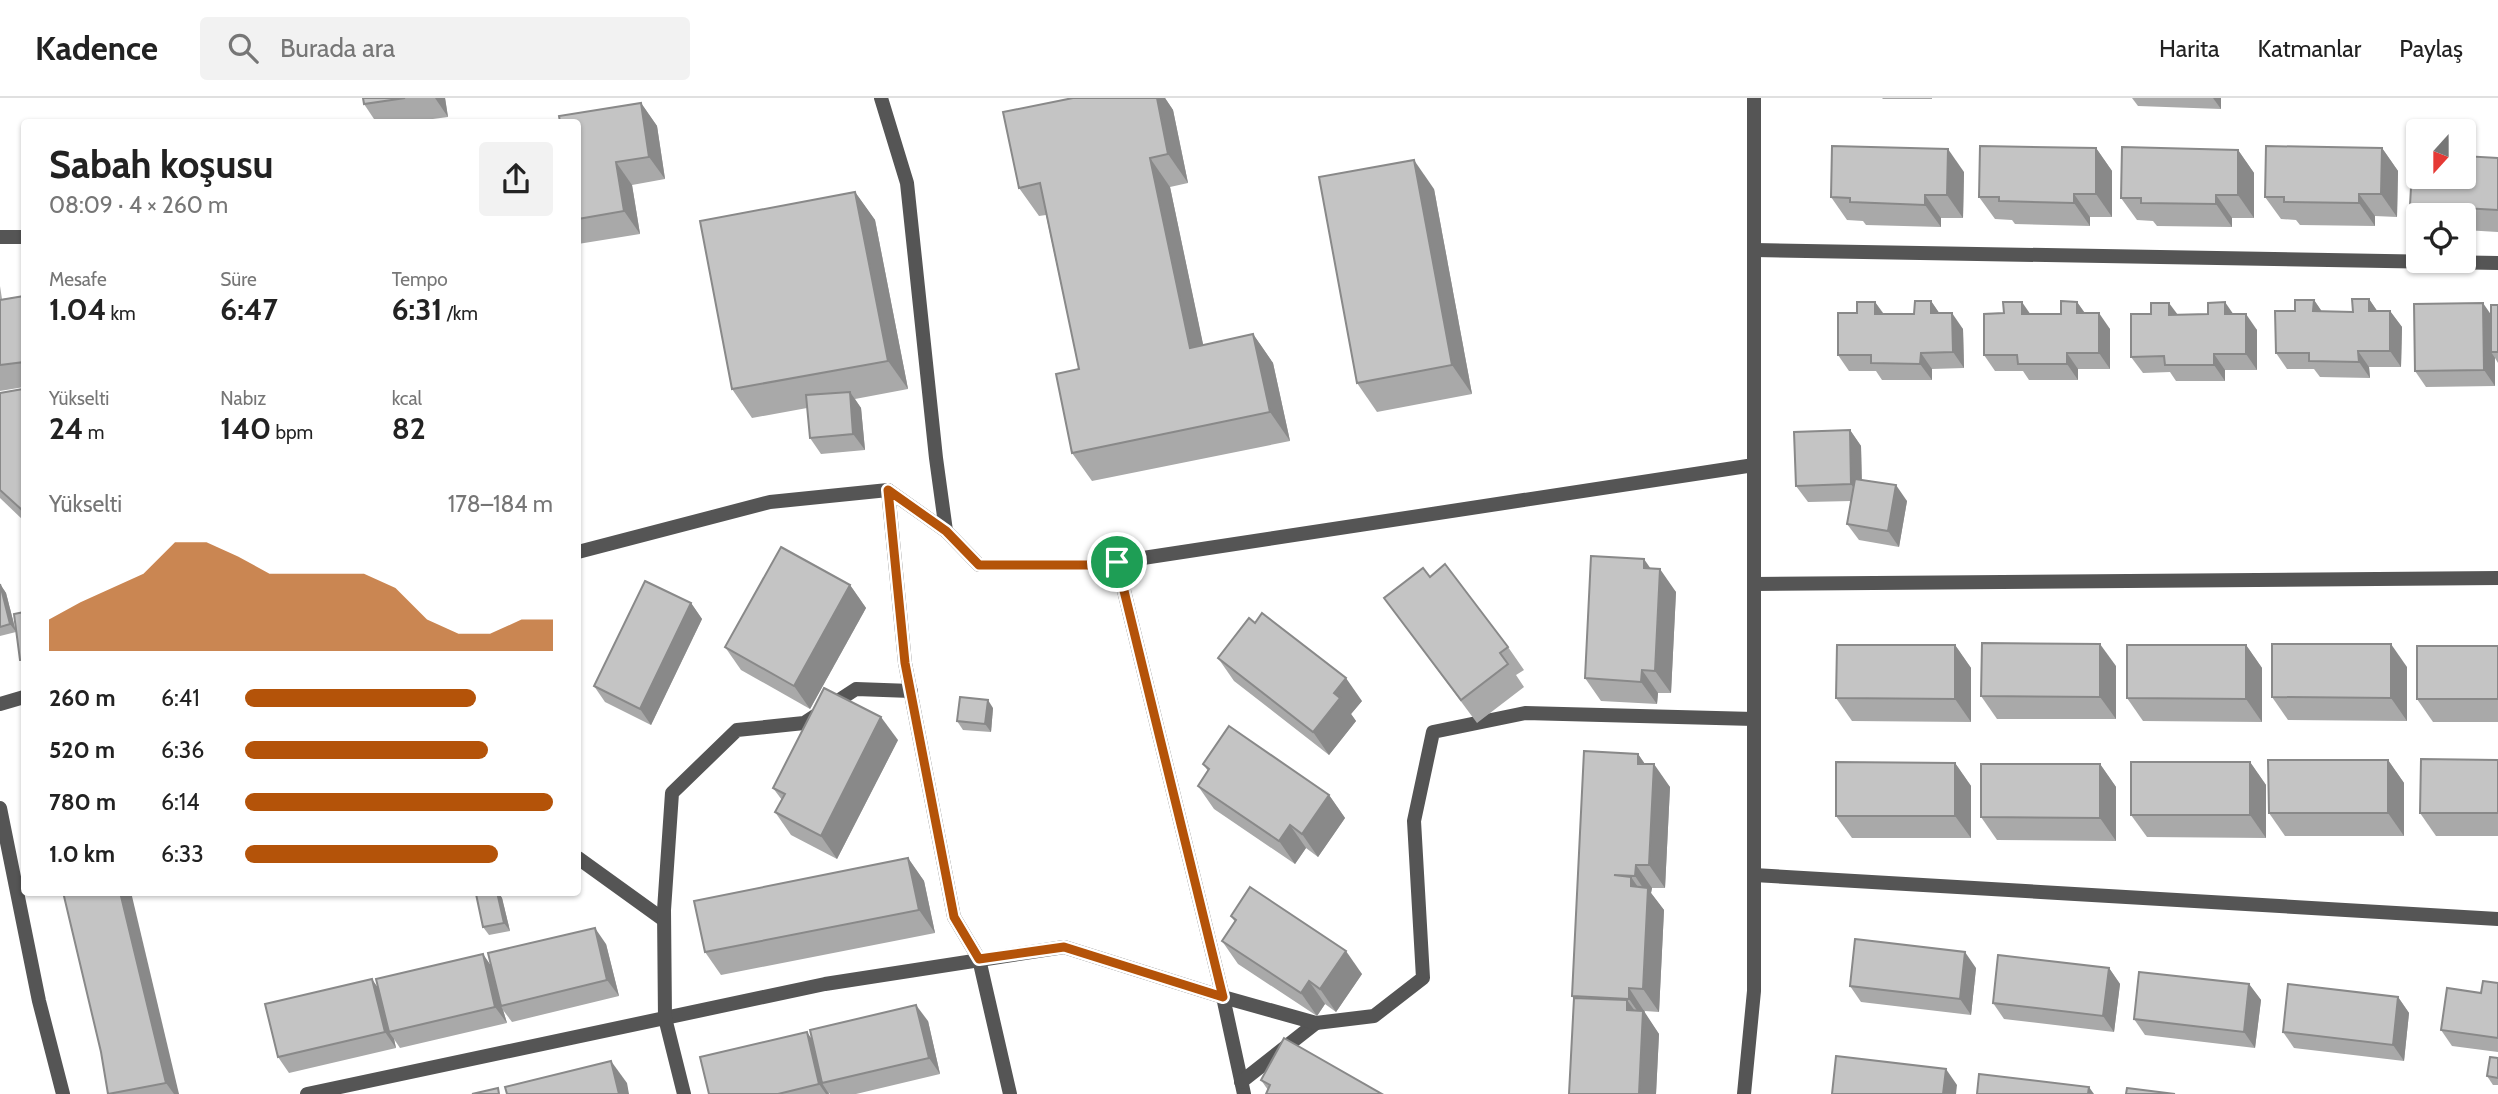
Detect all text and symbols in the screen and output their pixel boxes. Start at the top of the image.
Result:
search box [200,17,690,80]
text: Kadence [35,28,158,68]
icon: search [224,29,262,67]
text: Burada ara [280,32,395,64]
text: Harita [2159,34,2220,63]
text: Katmanlar [2258,34,2361,63]
text: Paylaş [2399,34,2463,63]
north arrow [2406,119,2476,189]
map controls [2406,119,2476,273]
text: Sabah koşusu [49,141,273,188]
button: share [479,142,553,216]
text: 08:09 · 4 × 260 m [49,191,228,219]
button: locate [2406,203,2476,273]
text: Mesafe [49,268,107,291]
text: Süre [220,268,257,291]
text: Tempo [392,268,448,291]
text: 1.04 [49,291,106,328]
text: 6:47 [220,291,278,328]
text: 6:31 [392,291,442,328]
text: km [106,302,136,325]
text: /km [442,302,478,325]
text: Yükselti [49,387,109,410]
text: Nabız [220,387,266,410]
text: kcal [392,387,422,410]
text: 24 [49,410,84,447]
text: 140 [220,410,271,447]
text: 82 [392,410,426,447]
text: m [84,421,104,444]
text: bpm [271,421,313,444]
text: Yükselti [49,490,122,518]
text: 178–184 m [448,490,553,518]
pin [1087,532,1147,592]
icon: arrive [1098,543,1136,581]
text: 260 m [49,684,116,712]
text: 6:41 [161,684,200,712]
text: 520 m [49,736,115,764]
text: 6:36 [161,736,204,764]
text: 780 m [49,788,116,816]
text: 6:14 [161,788,200,816]
text: 1.0 km [49,840,115,868]
text: 6:33 [161,840,204,868]

